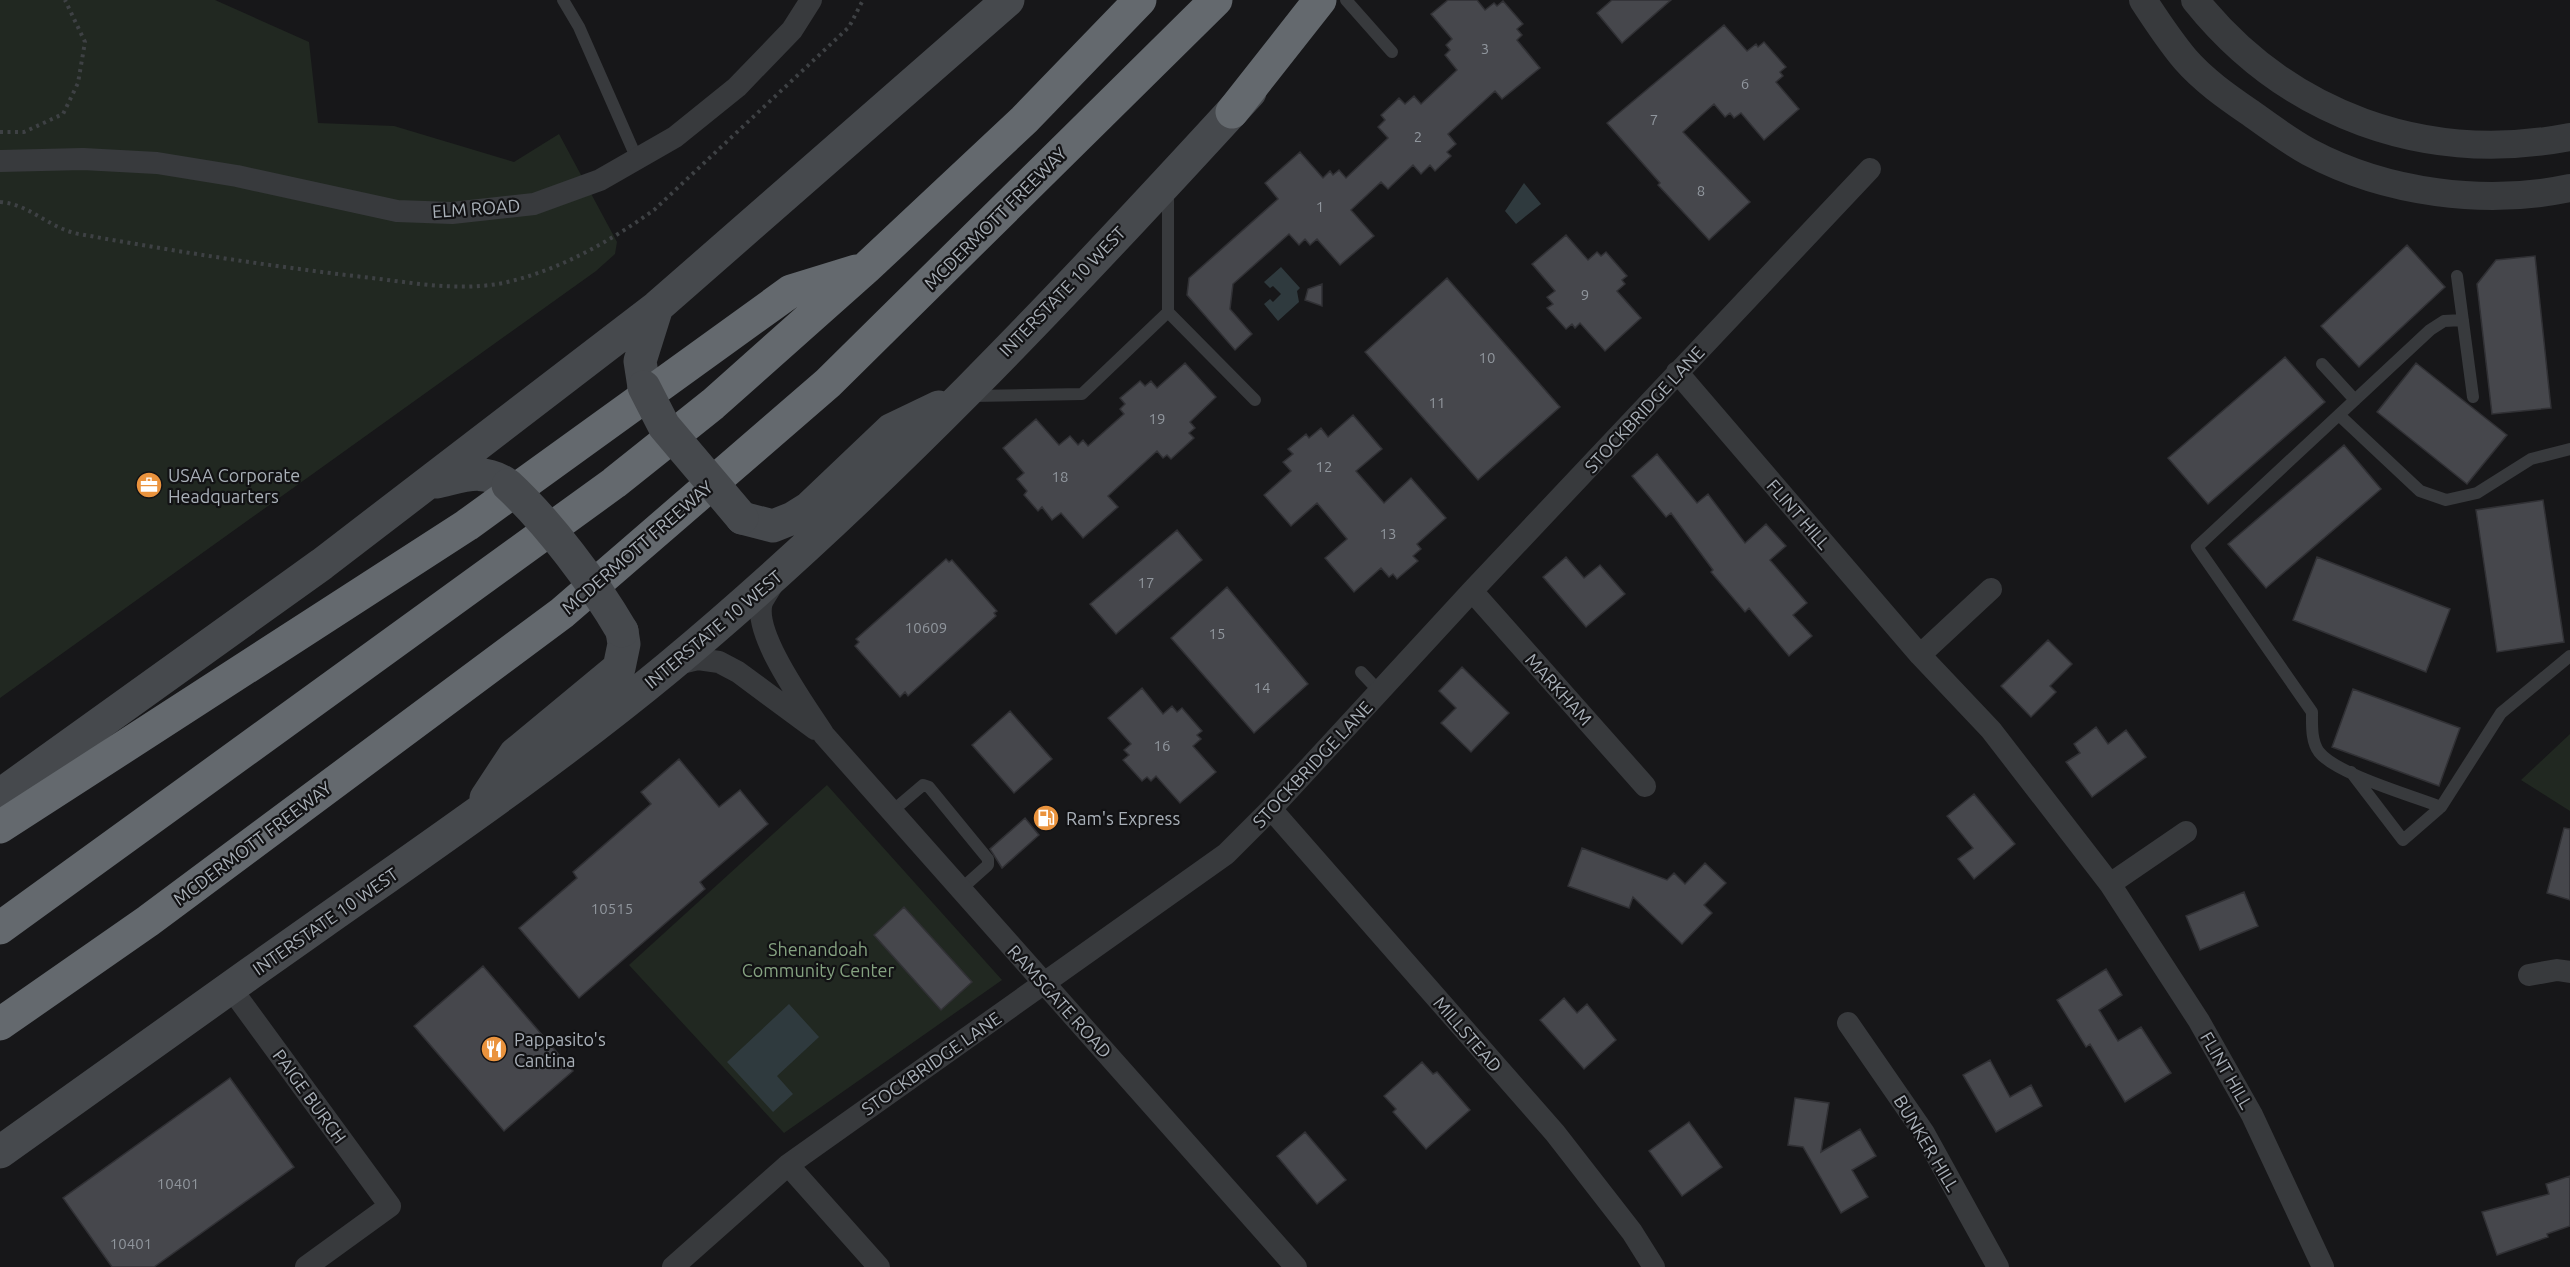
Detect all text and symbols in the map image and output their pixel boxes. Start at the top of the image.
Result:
house number: 3 [1481,40,1489,57]
house number: 6 [1741,75,1749,92]
house number: 7 [1650,111,1658,128]
house number: 2 [1414,128,1422,145]
street label: MCDERMOTT FREEWAY [920,142,1071,293]
house number: 8 [1697,182,1705,199]
street label: ELM ROAD [431,195,521,221]
house number: 1 [1316,198,1324,215]
street label: INTERSTATE 10 WEST [995,222,1129,360]
house number: 9 [1581,286,1589,303]
street label: STOCKBRIDGE LANE [1580,342,1708,476]
house number: 10 [1479,349,1495,366]
house number: 11 [1429,394,1445,411]
house number: 19 [1149,410,1165,427]
house number: 12 [1316,458,1332,475]
place label: USAA Corporate Headquarters [168,465,300,506]
house number: 18 [1052,468,1068,485]
office icon: USAA Corporate Headquarters [134,470,164,500]
street label: FLINT HILL [1763,475,1835,553]
street label: MCDERMOTT FREEWAY [558,476,717,618]
house number: 13 [1380,525,1396,542]
street label: INTERSTATE 10 WEST [640,566,786,692]
house number: 17 [1138,574,1154,591]
house number: 10609 [905,619,947,636]
house number: 15 [1209,625,1225,642]
street label: MARKHAM [1522,649,1596,729]
house number: 14 [1254,679,1270,696]
street label: STOCKBRIDGE LANE [1248,697,1376,831]
house number: 16 [1154,737,1170,754]
street label: MCDERMOTT FREEWAY [169,777,335,909]
fuel station icon: Ram's Express [1031,803,1061,833]
place label: Ram's Express [1066,808,1180,828]
street label: INTERSTATE 10 WEST [249,863,401,979]
house number: 10515 [591,900,633,917]
park label: Shenandoah Community Center [742,939,894,980]
street label: RAMSGATE ROAD [1004,941,1116,1061]
street label: MILLSTEAD [1430,992,1506,1076]
street label: STOCKBRIDGE LANE [857,1007,1005,1119]
street label: FLINT HILL [2197,1028,2257,1112]
place label: Pappasito's Cantina [514,1029,606,1070]
restaurant icon: Pappasito's Cantina [479,1034,509,1064]
street label: PAIGE BURCH [269,1045,351,1147]
street label: BUNKER HILL [1890,1091,1964,1195]
house number: 10401 [157,1175,199,1192]
house number: 10401 [110,1235,152,1252]

